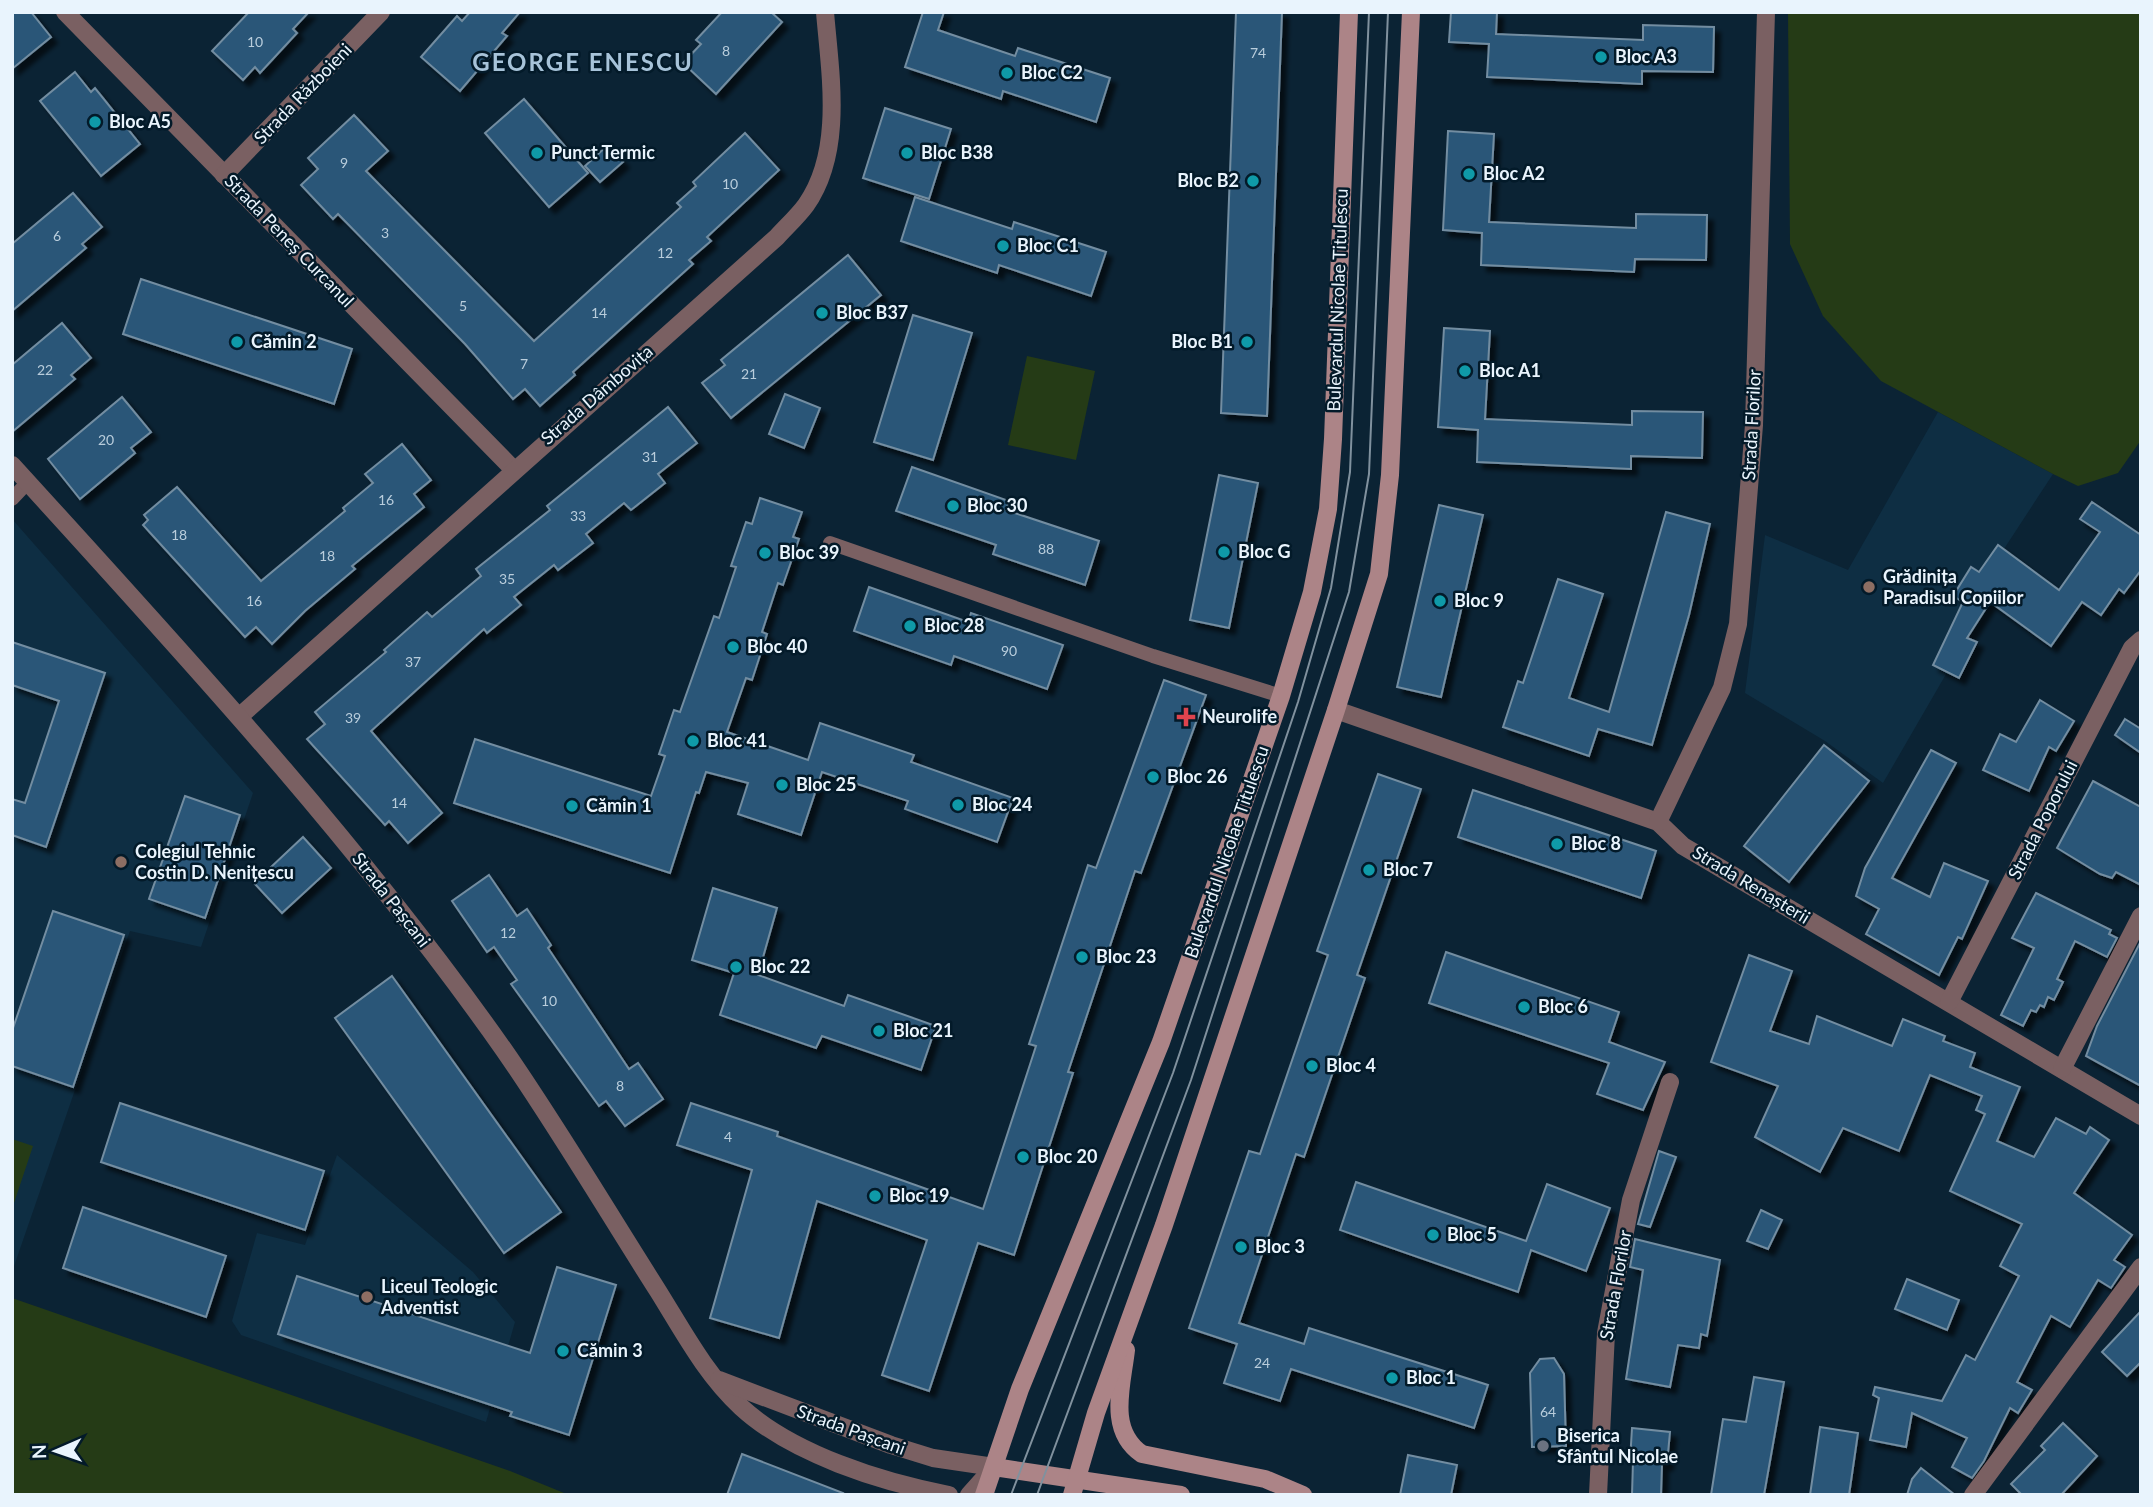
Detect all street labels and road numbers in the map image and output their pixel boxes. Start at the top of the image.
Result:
street label: Strada Războieni [249,38,356,148]
street label: Strada Peneș Curcanul [220,169,359,311]
street label: Bulevardul Nicolae Titulescu [1322,188,1352,412]
street label: Strada Dâmbovița [536,340,657,449]
street label: Strada Florilor [1737,368,1765,481]
street label: Bulevardul Nicolae Titulescu [1179,743,1273,961]
street label: Strada Poporului [2003,756,2082,883]
street label: Strada Renașterii [1689,840,1814,928]
street label: Strada Pașcani [348,848,436,951]
street label: Strada Florilor [1595,1228,1636,1341]
street label: Strada Pașcani [794,1399,909,1459]

